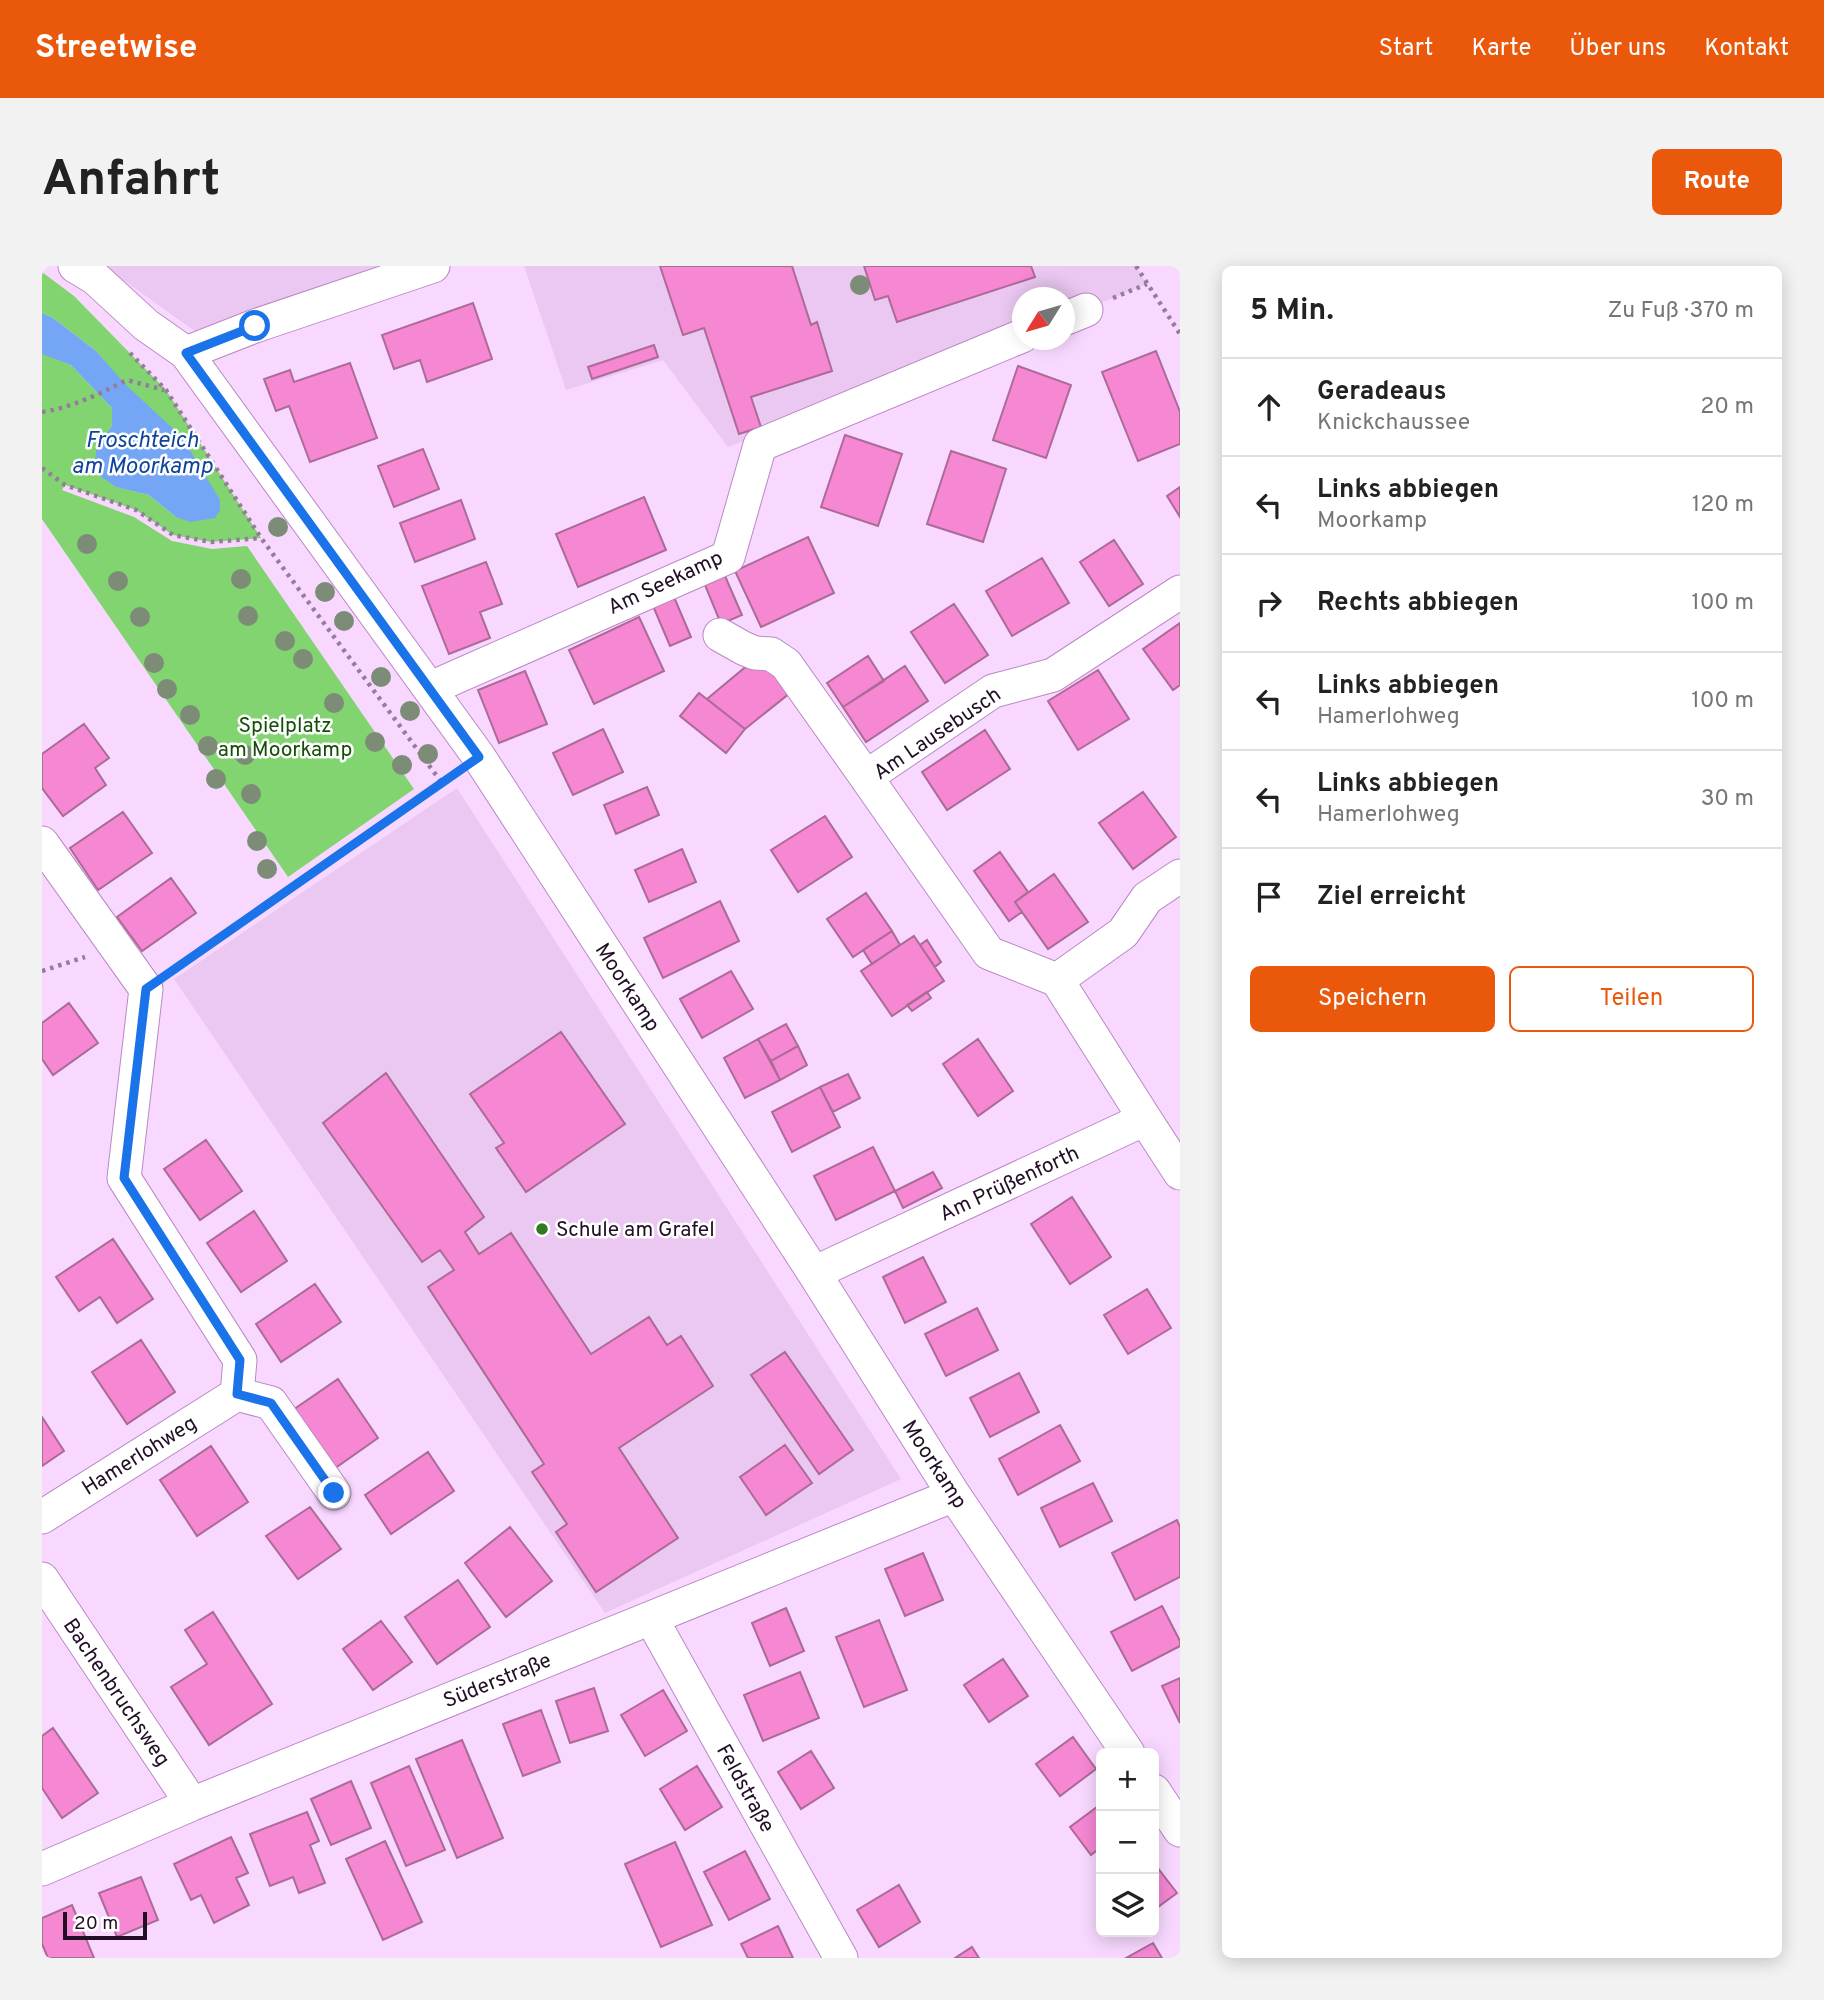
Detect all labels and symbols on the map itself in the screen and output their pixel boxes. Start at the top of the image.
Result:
north arrow [1012,287,1075,350]
route start [239,310,270,341]
water label: Froschteich am Moorkamp [71,427,213,482]
street label: Am Seekamp [604,545,728,622]
street label: Am Lausebusch [869,682,1007,787]
park label: Spielplatz am Moorkamp [218,713,352,764]
street label: Moorkamp [588,938,665,1037]
street label: Am Prüßenforth [935,1140,1084,1229]
place label: Schule am Grafel [556,1217,715,1244]
marker: Schule am Grafel [534,1221,550,1237]
street label: Hamerlohweg [77,1410,202,1502]
street label: Moorkamp [895,1415,972,1514]
route end [318,1477,349,1508]
street label: Bachenbruchsweg [56,1614,175,1772]
street label: Süderstraße [440,1648,556,1715]
street label: Feldstraße [709,1740,780,1838]
scale bar [63,1909,147,1941]

